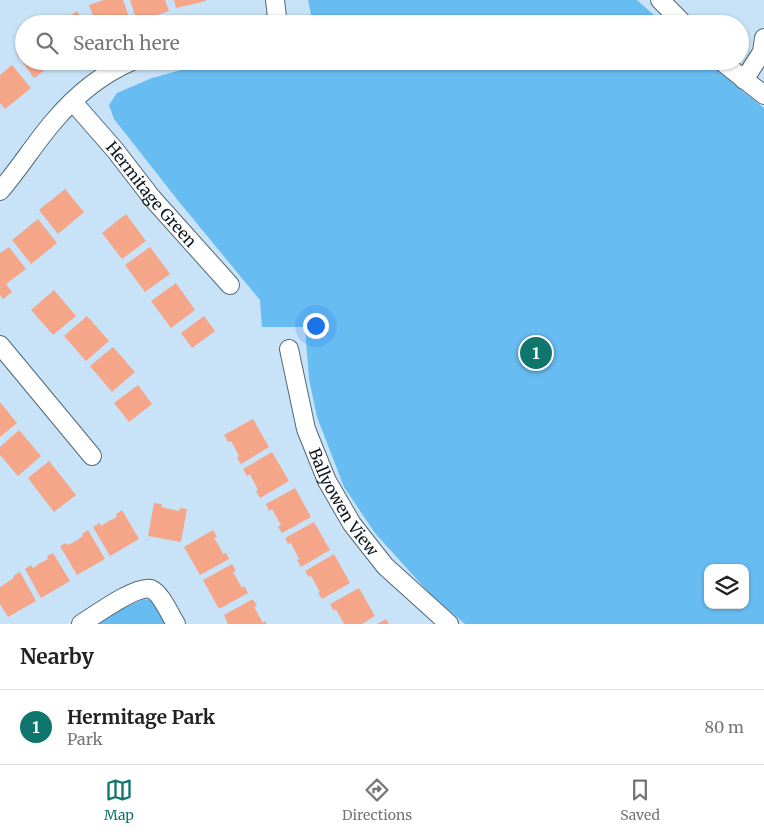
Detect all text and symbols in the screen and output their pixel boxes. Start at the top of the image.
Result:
search box [15,15,749,70]
icon: search [33,29,61,57]
text: Search here [73,31,180,55]
street label: Hermitage Green [102,137,201,251]
your location [303,313,329,339]
pin: 1 [520,334,552,372]
street label: Ballyowen View [305,445,383,560]
map controls [704,564,749,609]
button: layers [704,564,749,609]
text: Nearby [20,643,94,670]
text: Hermitage Park [67,705,215,729]
text: 1 [32,717,40,737]
text: 80 m [705,717,744,737]
text: Park [67,729,103,749]
tab: Map [104,776,134,824]
tab: Directions [342,776,412,824]
tab: Saved [620,776,660,824]

